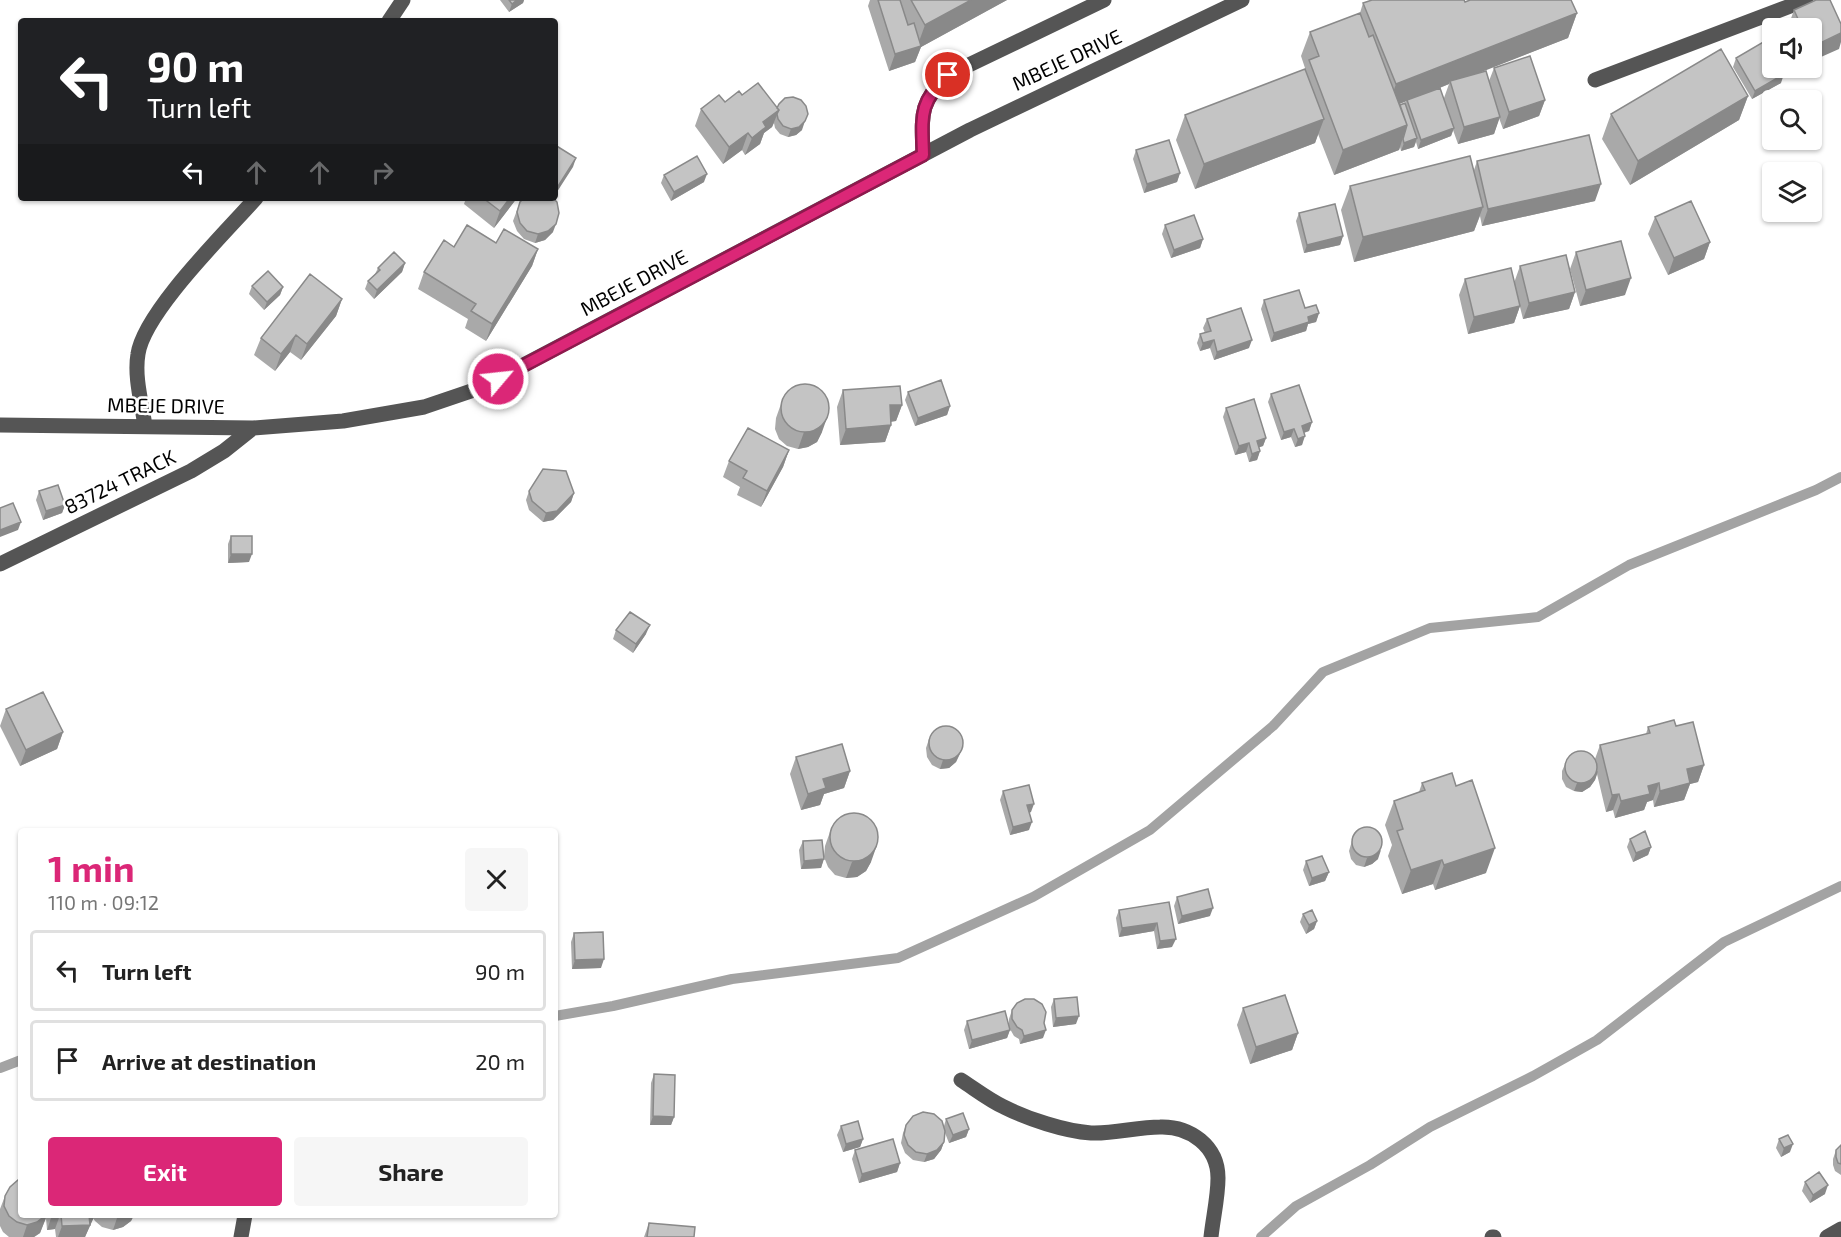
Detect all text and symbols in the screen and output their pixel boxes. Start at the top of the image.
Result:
map controls [1762,18,1822,222]
button: sound [1762,18,1822,78]
street label: MBEJE DRIVE [1008,23,1125,95]
text: 90 m [147,40,244,90]
icon: left [48,42,126,120]
pin [922,49,973,100]
icon: arrive [931,58,964,91]
button: search [1762,90,1822,150]
text: Turn left [147,91,251,123]
icon: left [177,156,210,189]
icon: ahead [240,156,273,189]
icon: ahead [303,156,336,189]
icon: right [366,156,399,189]
button: layers [1762,162,1822,222]
street label: MBEJE DRIVE [576,244,691,320]
position arrow [466,347,530,411]
street label: MBEJE DRIVE [107,392,225,418]
street label: 83724 TRACK [60,444,179,518]
text: 1 min [48,846,135,889]
button: close [465,848,528,911]
text: 110 m · 09:12 [48,890,159,914]
icon: left [51,954,84,987]
text: Turn left [102,958,191,984]
text: 90 m [475,958,525,984]
icon: arrive [51,1044,84,1077]
text: Arrive at destination [102,1048,316,1074]
text: 20 m [475,1048,525,1074]
button: Exit [48,1137,282,1206]
button: Share [294,1137,528,1206]

